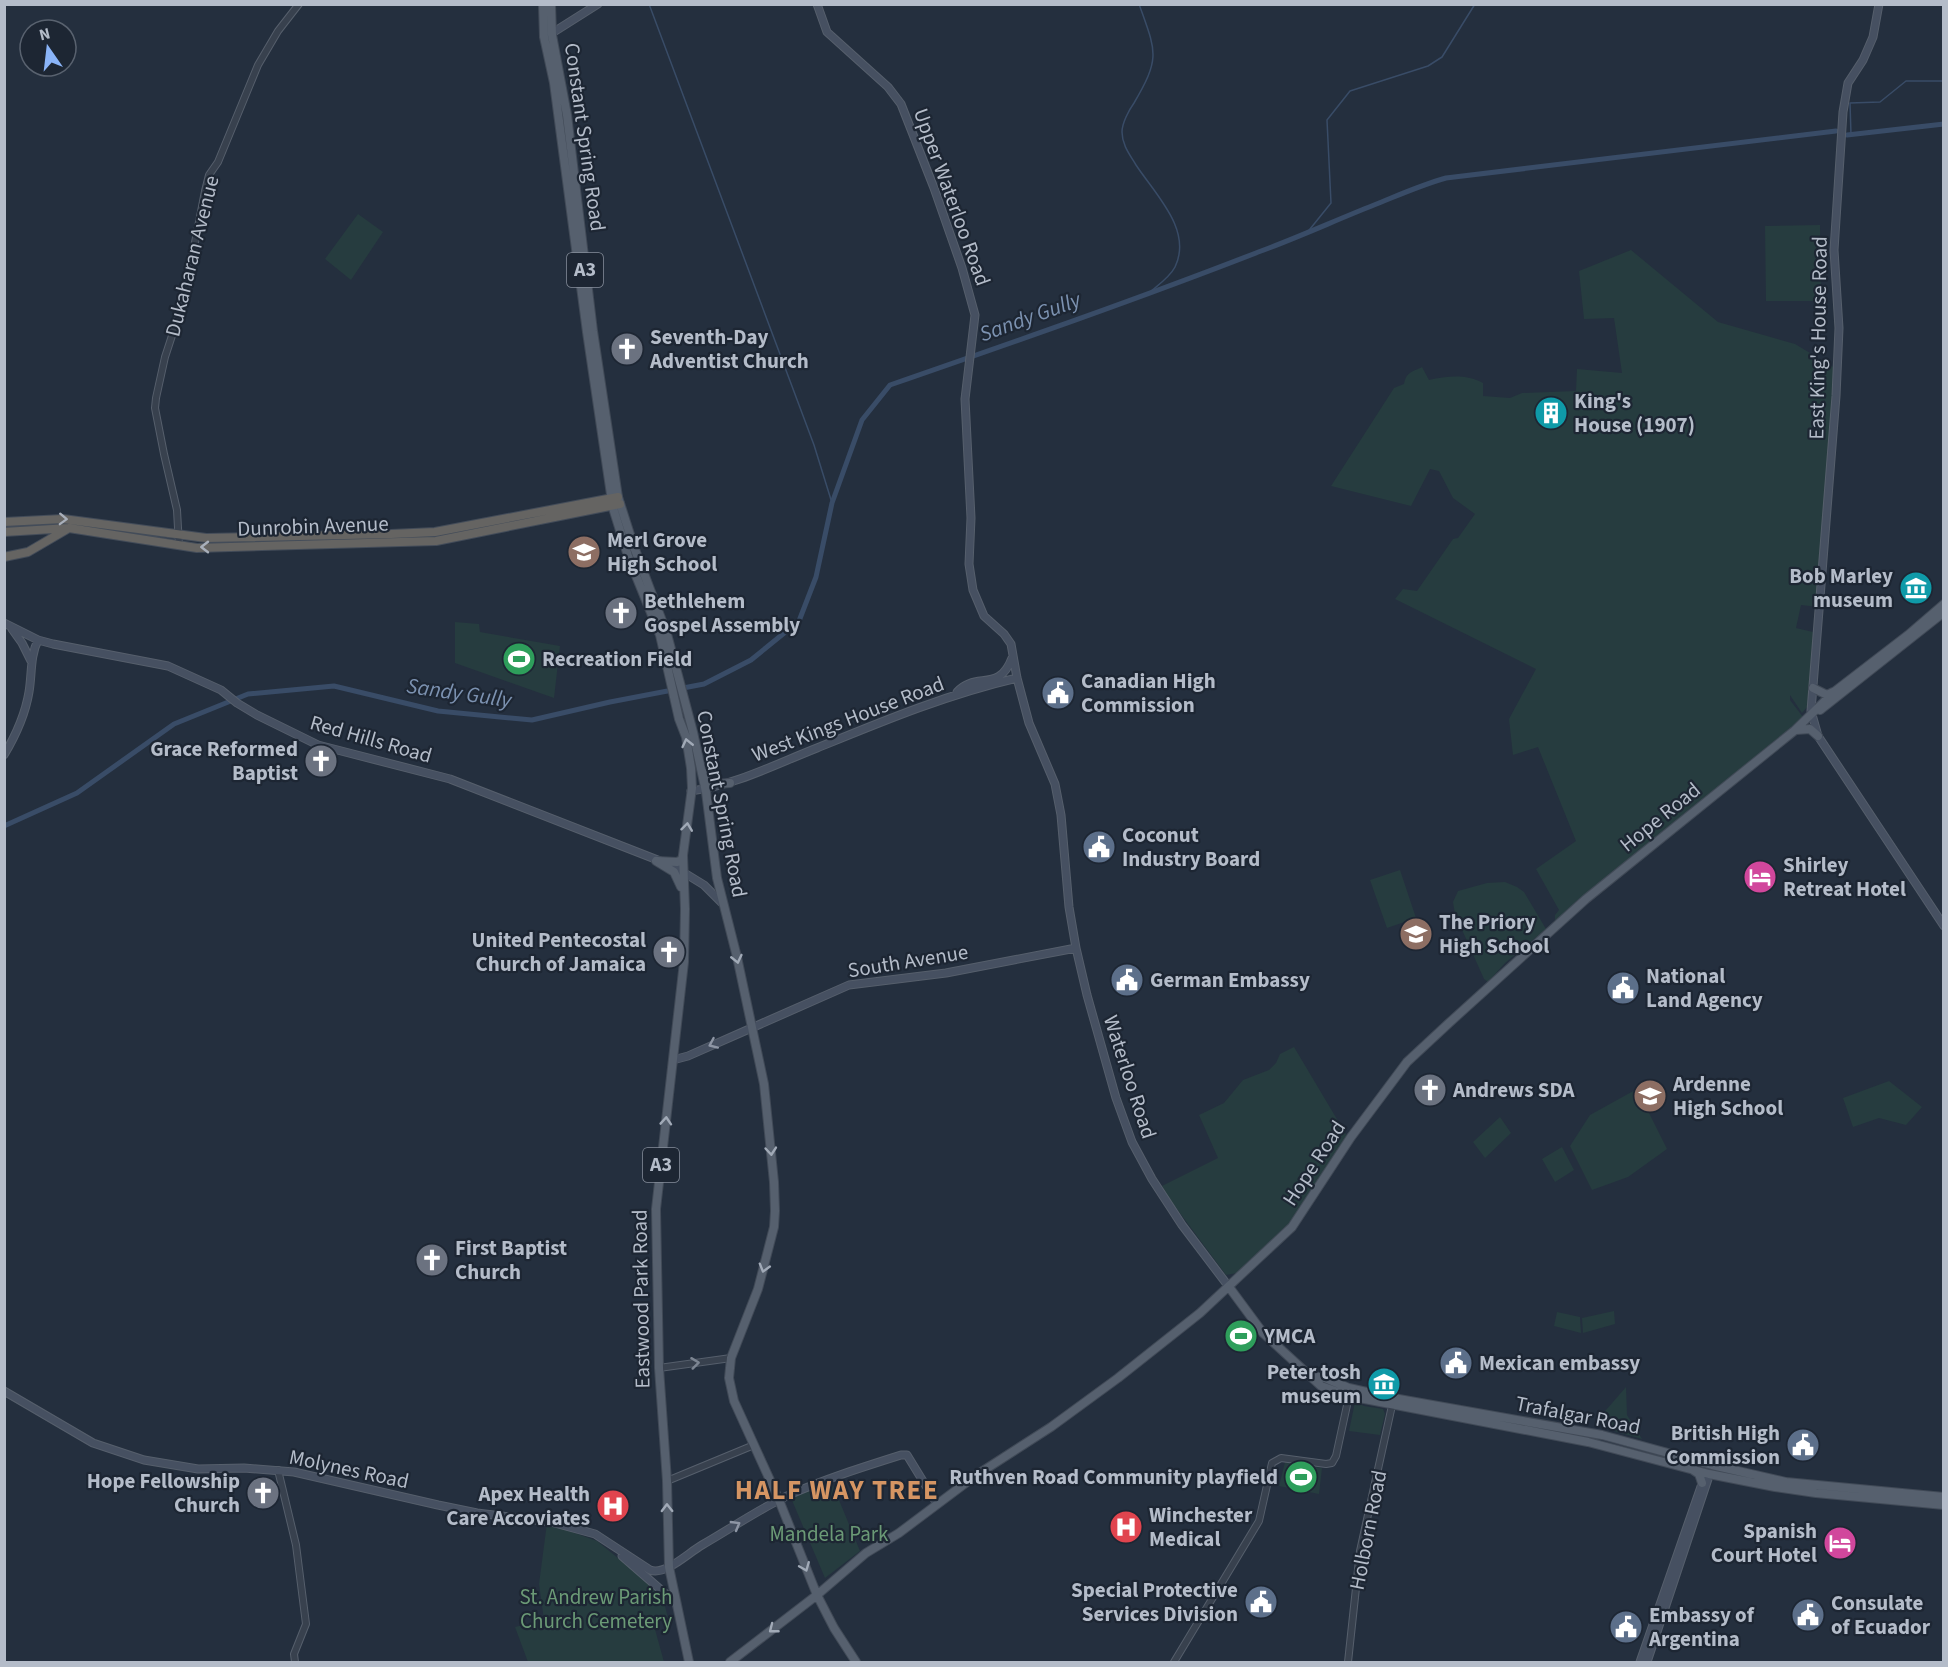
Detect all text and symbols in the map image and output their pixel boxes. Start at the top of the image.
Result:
north arrow [18,18,78,78]
text: N [37,22,52,46]
street label: Constant Spring Road [557,41,613,233]
street label: Upper Waterloo Road [906,104,998,290]
street label: Dukaharan Avenue [157,172,227,340]
street label: East King's House Road [1801,236,1835,440]
road number: A3 [567,253,603,287]
water label: Sandy Gully [975,284,1086,350]
place label: Seventh-Day Adventist Church [649,322,809,376]
church icon: Seventh-Day Adventist Church [609,331,645,367]
place label: King's House (1907) [1574,386,1695,440]
building icon: King's House (1907) [1533,395,1569,431]
street label: Dunrobin Avenue [237,508,389,544]
one-way arrow [58,513,67,526]
place label: Merl Grove High School [607,525,717,579]
school or university icon: Merl Grove High School [566,534,602,570]
one-way arrow [201,541,210,553]
place label: Bob Marley museum [1789,561,1893,615]
museum icon: Bob Marley museum [1898,570,1934,606]
place label: Bethlehem Gospel Assembly [644,586,800,640]
church icon: Bethlehem Gospel Assembly [603,595,639,631]
sports icon: Recreation Field [501,641,537,677]
place label: Recreation Field [542,644,692,674]
place label: Canadian High Commission [1081,666,1216,720]
street label: West Kings House Road [747,668,949,770]
water label: Sandy Gully [404,670,515,716]
public building icon: Canadian High Commission [1040,675,1076,711]
street label: Red Hills Road [306,707,436,771]
street label: Constant Spring Road [689,708,755,900]
place label: Grace Reformed Baptist [150,734,298,788]
one-way arrow [681,738,694,748]
church icon: Grace Reformed Baptist [303,743,339,779]
street label: Hope Road [1613,775,1707,859]
place label: Coconut Industry Board [1122,820,1260,874]
one-way arrow [680,823,693,832]
public building icon: Coconut Industry Board [1081,829,1117,865]
place label: Shirley Retreat Hotel [1783,850,1906,904]
hotel icon: Shirley Retreat Hotel [1742,859,1778,895]
place label: The Priory High School [1439,907,1549,961]
school or university icon: The Priory High School [1398,916,1434,952]
place label: United Pentecostal Church of Jamaica [472,925,646,979]
church icon: United Pentecostal Church of Jamaica [651,934,687,970]
street label: South Avenue [846,937,970,985]
one-way arrow [730,954,743,964]
place label: National Land Agency [1646,961,1763,1015]
public building icon: German Embassy [1109,962,1145,998]
place label: German Embassy [1150,965,1310,995]
public building icon: National Land Agency [1605,970,1641,1006]
street label: Waterloo Road [1096,1011,1164,1143]
one-way arrow [708,1037,719,1049]
place label: Ardenne High School [1672,1069,1783,1123]
church icon: Andrews SDA [1412,1072,1448,1108]
place label: Andrews SDA [1452,1075,1576,1105]
school or university icon: Ardenne High School [1632,1078,1668,1114]
street label: Hope Road [1275,1114,1353,1212]
one-way arrow [659,1117,672,1126]
one-way arrow [764,1147,777,1156]
road number: A3 [643,1148,679,1182]
street label: Eastwood Park Road [624,1209,658,1389]
place label: First Baptist Church [455,1233,567,1287]
church icon: First Baptist Church [414,1242,450,1278]
one-way arrow [759,1262,771,1273]
sports icon: YMCA [1223,1318,1259,1354]
place label: YMCA [1263,1321,1316,1351]
public building icon: Mexican embassy [1438,1345,1474,1381]
place label: Mexican embassy [1479,1348,1640,1378]
place label: Peter tosh museum [1267,1357,1361,1411]
one-way arrow [690,1358,699,1370]
museum icon: Peter tosh museum [1366,1366,1402,1402]
street label: Trafalgar Road [1513,1388,1643,1442]
place label: British High Commission [1666,1418,1780,1472]
public building icon: British High Commission [1785,1427,1821,1463]
street label: Molynes Road [286,1442,412,1496]
sports icon: Ruthven Road Community playfield [1283,1459,1319,1495]
place label: Ruthven Road Community playfield [949,1462,1278,1492]
place label: Hope Fellowship Church [87,1466,240,1520]
street label: Holborn Road [1342,1468,1394,1592]
district label: HALF WAY TREE [735,1471,939,1510]
church icon: Hope Fellowship Church [245,1475,281,1511]
place label: Apex Health Care Accoviates [446,1479,590,1533]
hospital icon: Apex Health Care Accoviates [595,1488,631,1524]
place label: Winchester Medical [1149,1500,1253,1554]
one-way arrow [661,1504,674,1513]
hospital icon: Winchester Medical [1108,1509,1144,1545]
place label: Spanish Court Hotel [1711,1516,1817,1570]
park label: Mandela Park [770,1519,889,1549]
one-way arrow [730,1521,740,1532]
hotel icon: Spanish Court Hotel [1822,1525,1858,1561]
one-way arrow [798,1562,811,1572]
place label: Special Protective Services Division [1071,1575,1238,1629]
park label: St. Andrew Parish Church Cemetery [519,1582,673,1636]
public building icon: Special Protective Services Division [1243,1584,1279,1620]
place label: Consulate of Ecuador [1831,1588,1931,1642]
public building icon: Consulate of Ecuador [1790,1597,1826,1633]
place label: Embassy of Argentina [1648,1600,1755,1654]
public building icon: Embassy of Argentina [1608,1609,1644,1645]
one-way arrow [769,1622,780,1633]

